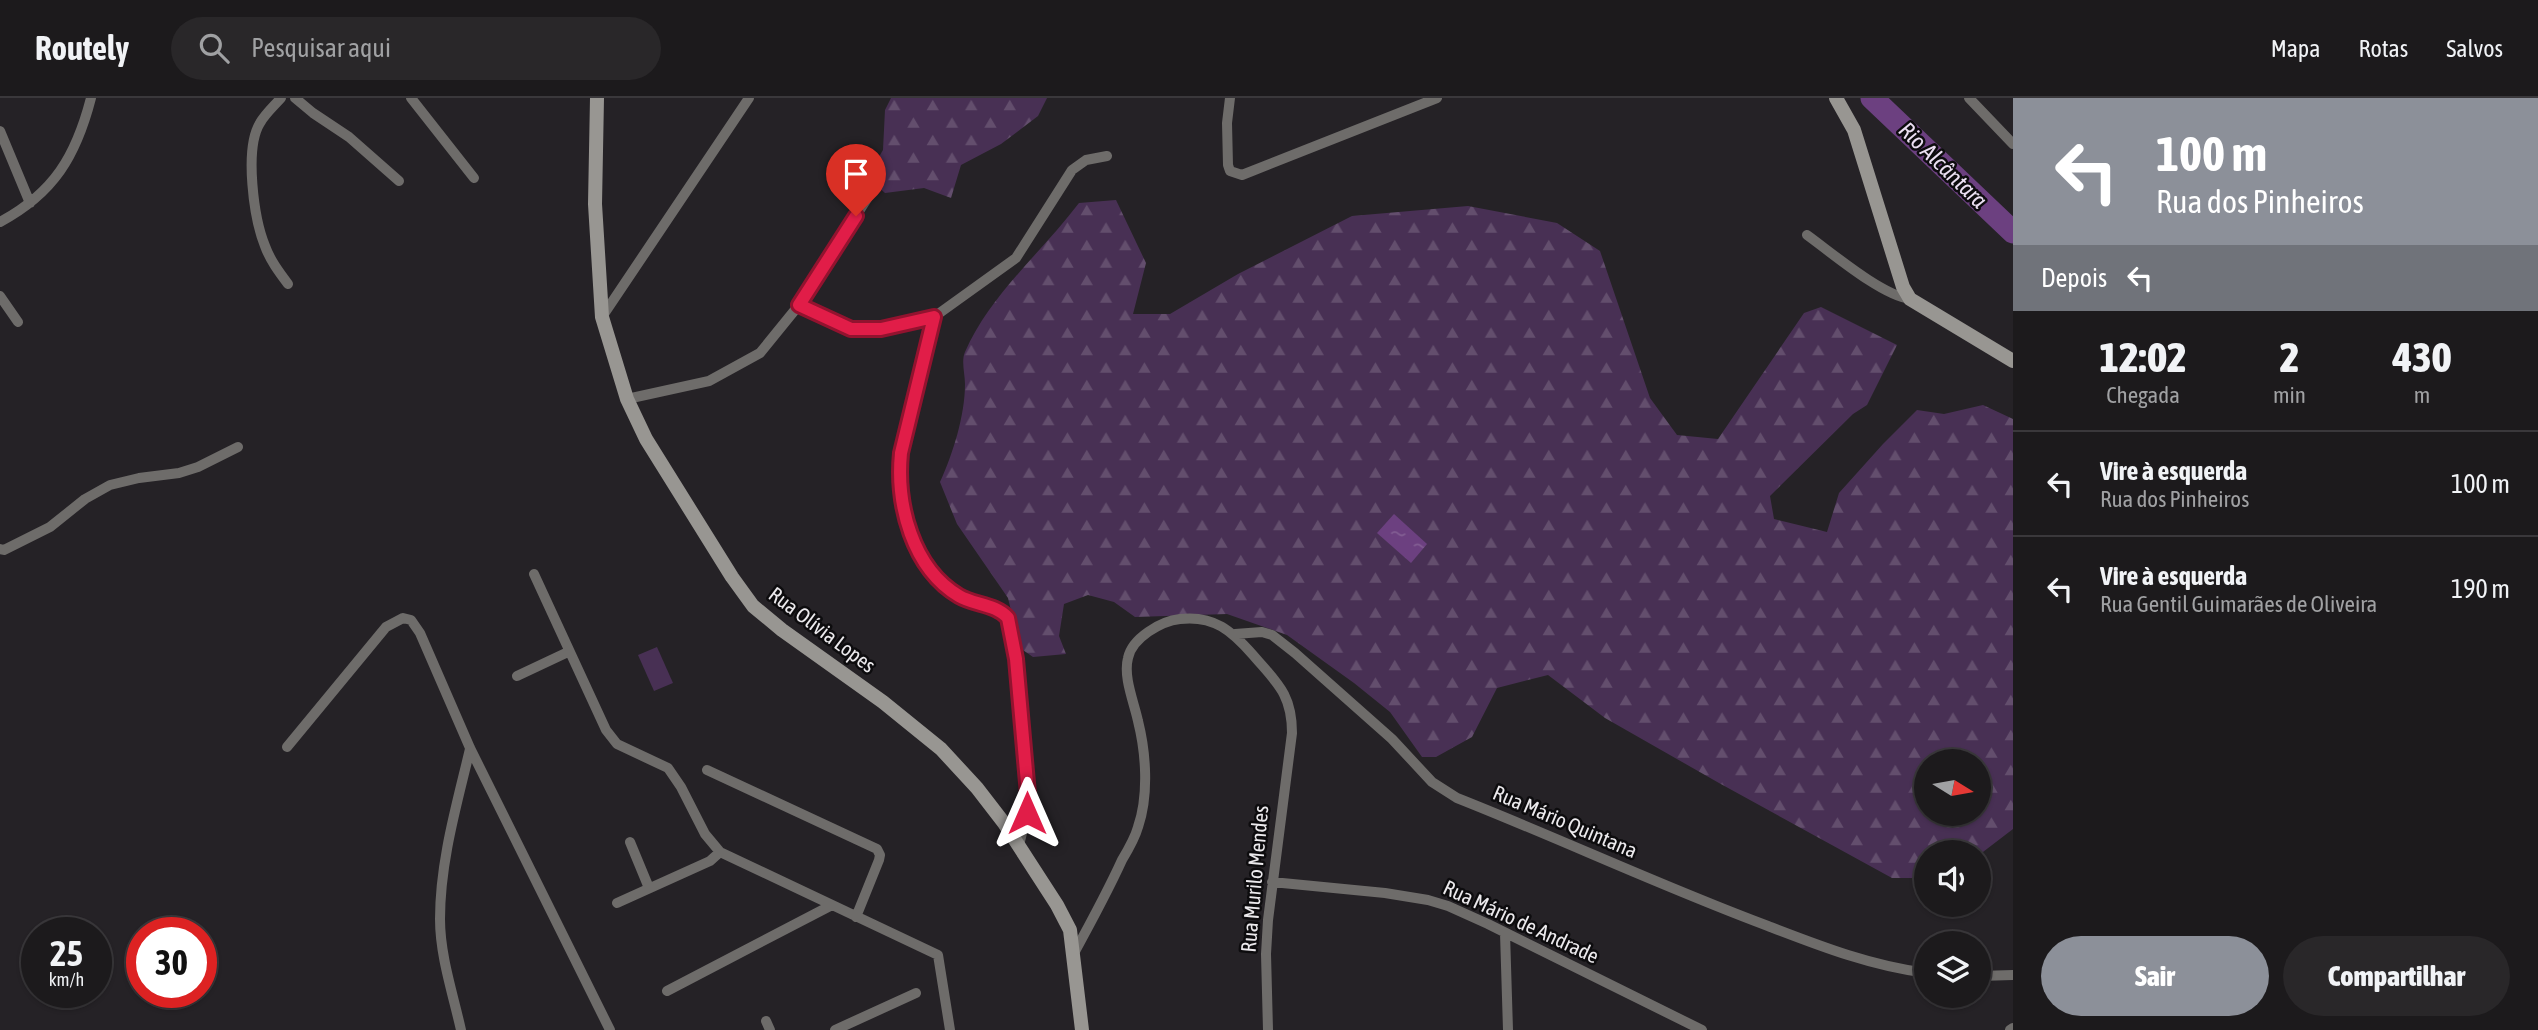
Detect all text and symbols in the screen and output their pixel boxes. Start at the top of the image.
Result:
search box [171,17,661,80]
text: Routely [35,29,129,67]
icon: search [195,29,233,67]
text: Pesquisar aqui [251,33,391,63]
text: Mapa [2271,35,2320,62]
text: Rotas [2358,35,2408,62]
text: Salvos [2446,35,2503,62]
water label: Rio Alcântara [1894,117,1993,213]
text: 100 m [2156,125,2267,181]
icon: left [2041,126,2132,217]
pin [826,144,886,216]
icon: arrive [837,155,875,193]
text: Rua dos Pinheiros [2156,183,2364,220]
icon: left [2121,259,2159,297]
text: Depois [2041,263,2107,293]
text: 12:02 [2099,333,2187,381]
text: 2 [2280,333,2299,381]
text: 430 [2392,333,2452,381]
text: Chegada [2106,382,2180,408]
text: min [2273,382,2306,408]
text: m [2414,382,2430,408]
text: Vire à esquerda [2100,456,2247,486]
icon: left [2041,465,2079,503]
text: 100 m [2451,469,2510,499]
text: Rua dos Pinheiros [2100,486,2249,512]
text: Vire à esquerda [2100,561,2247,591]
icon: left [2041,570,2079,608]
text: 190 m [2451,574,2510,604]
street label: Rua Olívia Lopes [765,581,881,677]
text: Rua Gentil Guimarães de Oliveira [2100,591,2377,617]
north arrow [1914,749,1992,826]
map controls [1914,749,1991,1008]
position arrow [990,776,1064,850]
street label: Rua Mário Quintana [1490,780,1641,862]
street label: Rua Murilo Mendes [1236,804,1272,953]
button: sound [1914,840,1991,917]
street label: Rua Mário de Andrade [1440,875,1603,968]
speed limit sign: 30 [126,917,217,1008]
button: layers [1914,931,1991,1008]
text: 25 [50,933,83,973]
button: Sair [2041,936,2269,1016]
button: Compartilhar [2283,936,2510,1016]
text: km/h [49,969,84,990]

